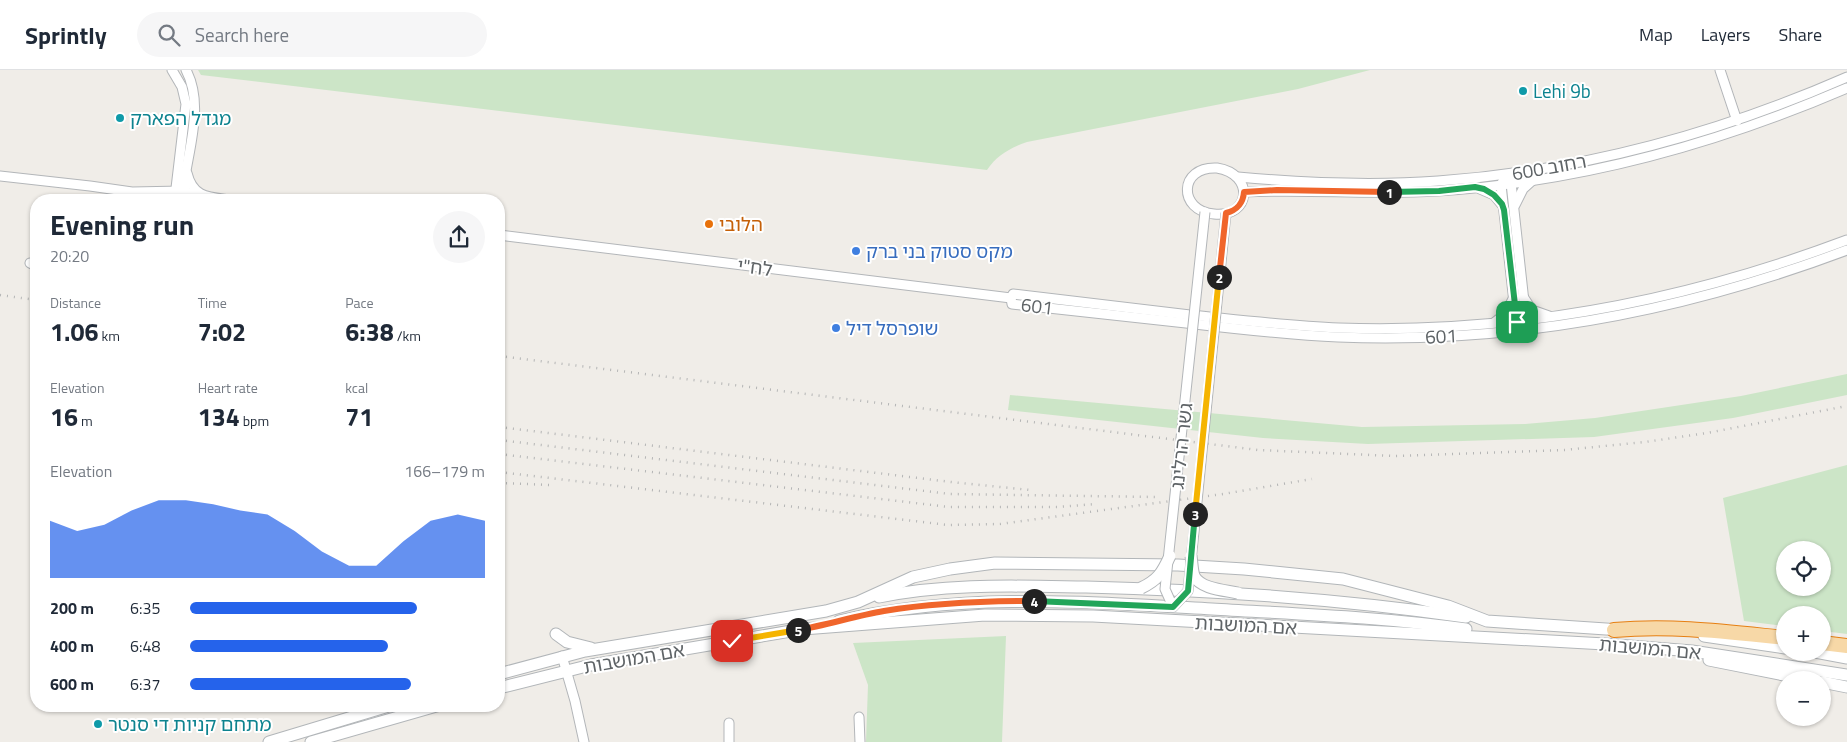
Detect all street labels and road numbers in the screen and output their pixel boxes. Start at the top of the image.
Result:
street label: רחוב 600 [1509,146,1588,187]
street label: לח"י [736,250,774,283]
street label: 601 [1019,289,1055,322]
street label: 601 [1424,320,1458,351]
street label: גשר הרלינג [1162,401,1199,491]
street label: אם המושבות [1194,607,1298,642]
street label: אם המושבות [1598,629,1702,666]
street label: אם המושבות [581,634,687,681]

